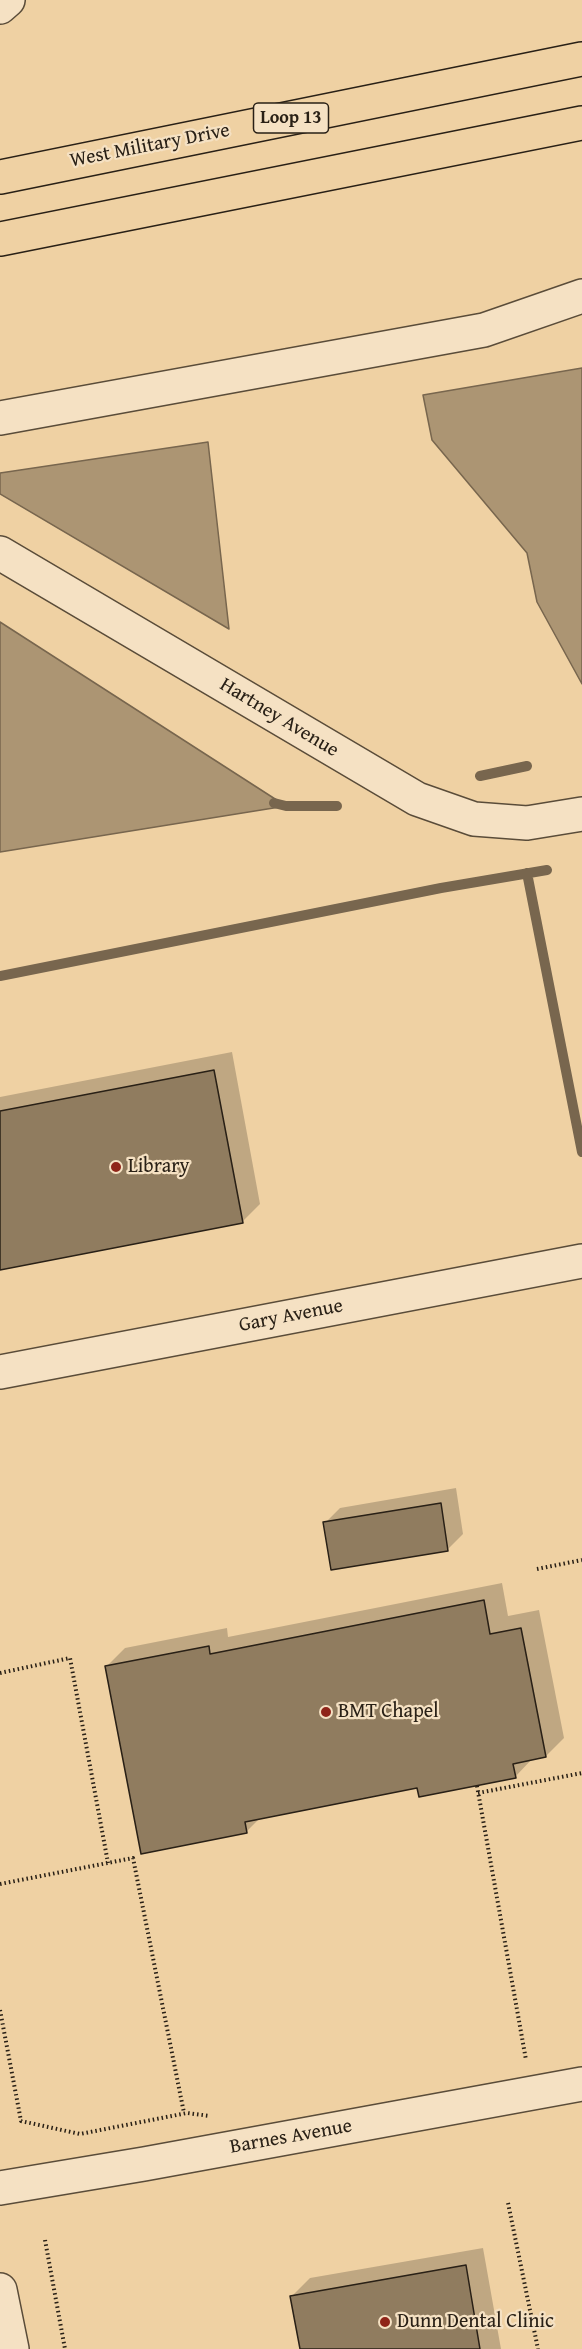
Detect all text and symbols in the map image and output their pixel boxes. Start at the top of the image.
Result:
road number: Loop 13 [254,103,328,133]
street label: West Military Drive [68,119,232,173]
street label: Hartney Avenue [215,673,343,763]
place label: Library [128,1155,189,1179]
marker: Library [109,1160,123,1174]
street label: Gary Avenue [237,1294,345,1338]
place label: BMT Chapel [338,1700,439,1724]
marker: BMT Chapel [319,1705,333,1719]
street label: Barnes Avenue [228,2114,354,2160]
place label: Dunn Dental Clinic [397,2310,554,2334]
marker: Dunn Dental Clinic [378,2315,392,2329]

